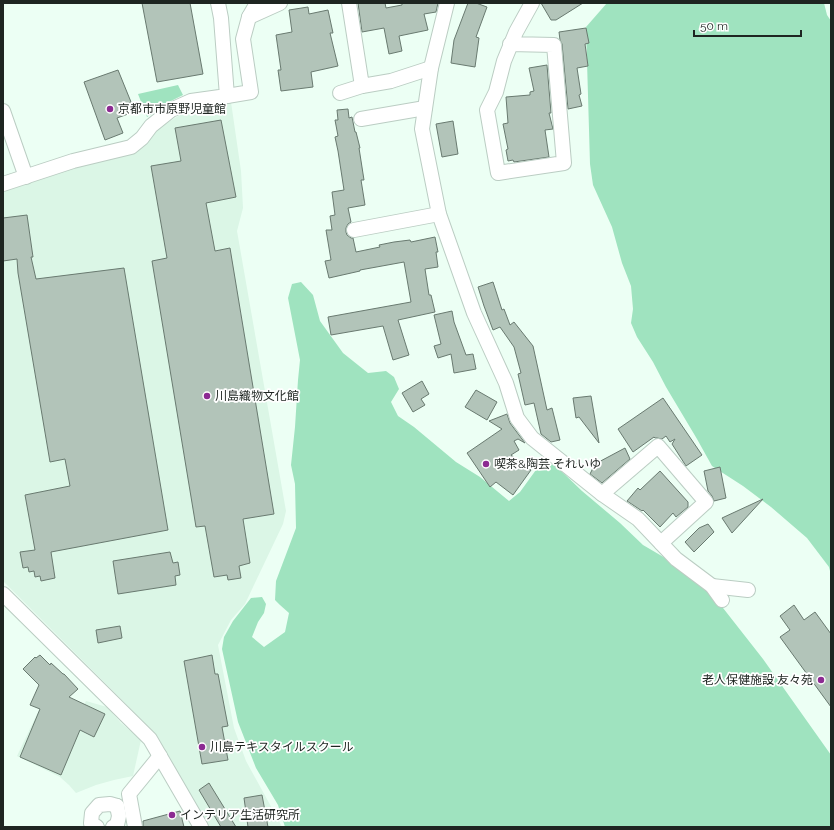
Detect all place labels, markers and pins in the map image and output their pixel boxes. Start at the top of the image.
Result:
place label: 京都市市原野児童館 [118,102,226,116]
marker: 京都市市原野児童館 [105,104,115,114]
place label: 川島織物文化館 [215,389,299,403]
marker: 川島織物文化館 [202,391,212,401]
place label: 喫茶&陶芸 それいゆ [494,457,601,471]
marker: 喫茶&陶芸 それいゆ [481,459,491,469]
place label: 老人保健施設 友々苑 [702,673,813,687]
marker: 老人保健施設 友々苑 [816,675,826,685]
place label: 川島テキスタイルスクール [210,740,354,754]
marker: 川島テキスタイルスクール [197,742,207,752]
place label: インテリア生活研究所 [180,808,300,822]
marker: インテリア生活研究所 [167,810,177,820]

